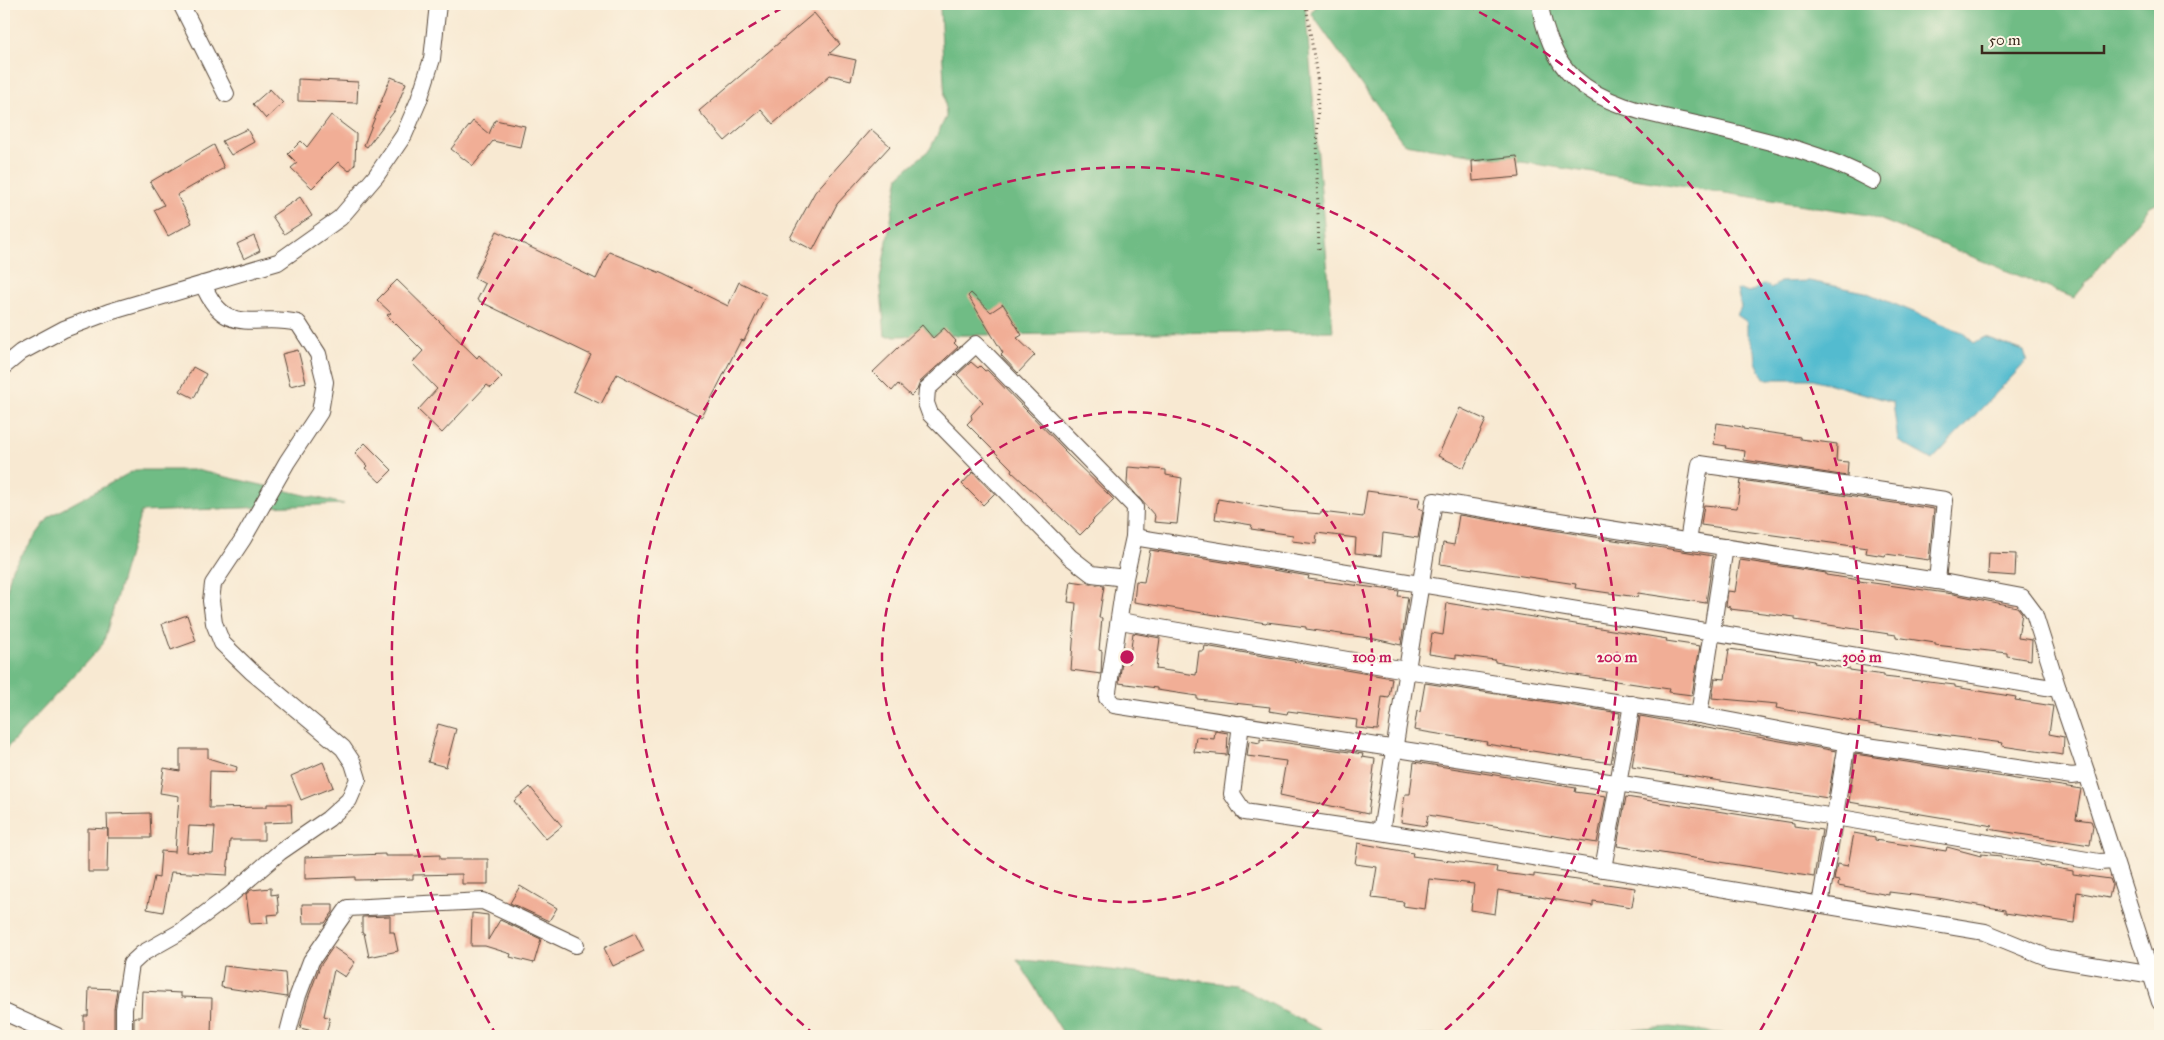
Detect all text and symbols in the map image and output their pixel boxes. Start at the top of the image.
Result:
scale bar [1982,22,2104,54]
text: 50 m [1989,31,2021,49]
centre of rings [1118,648,1136,666]
text: 100 m [1352,648,1392,666]
text: 200 m [1597,648,1638,666]
text: 300 m [1842,648,1882,667]

